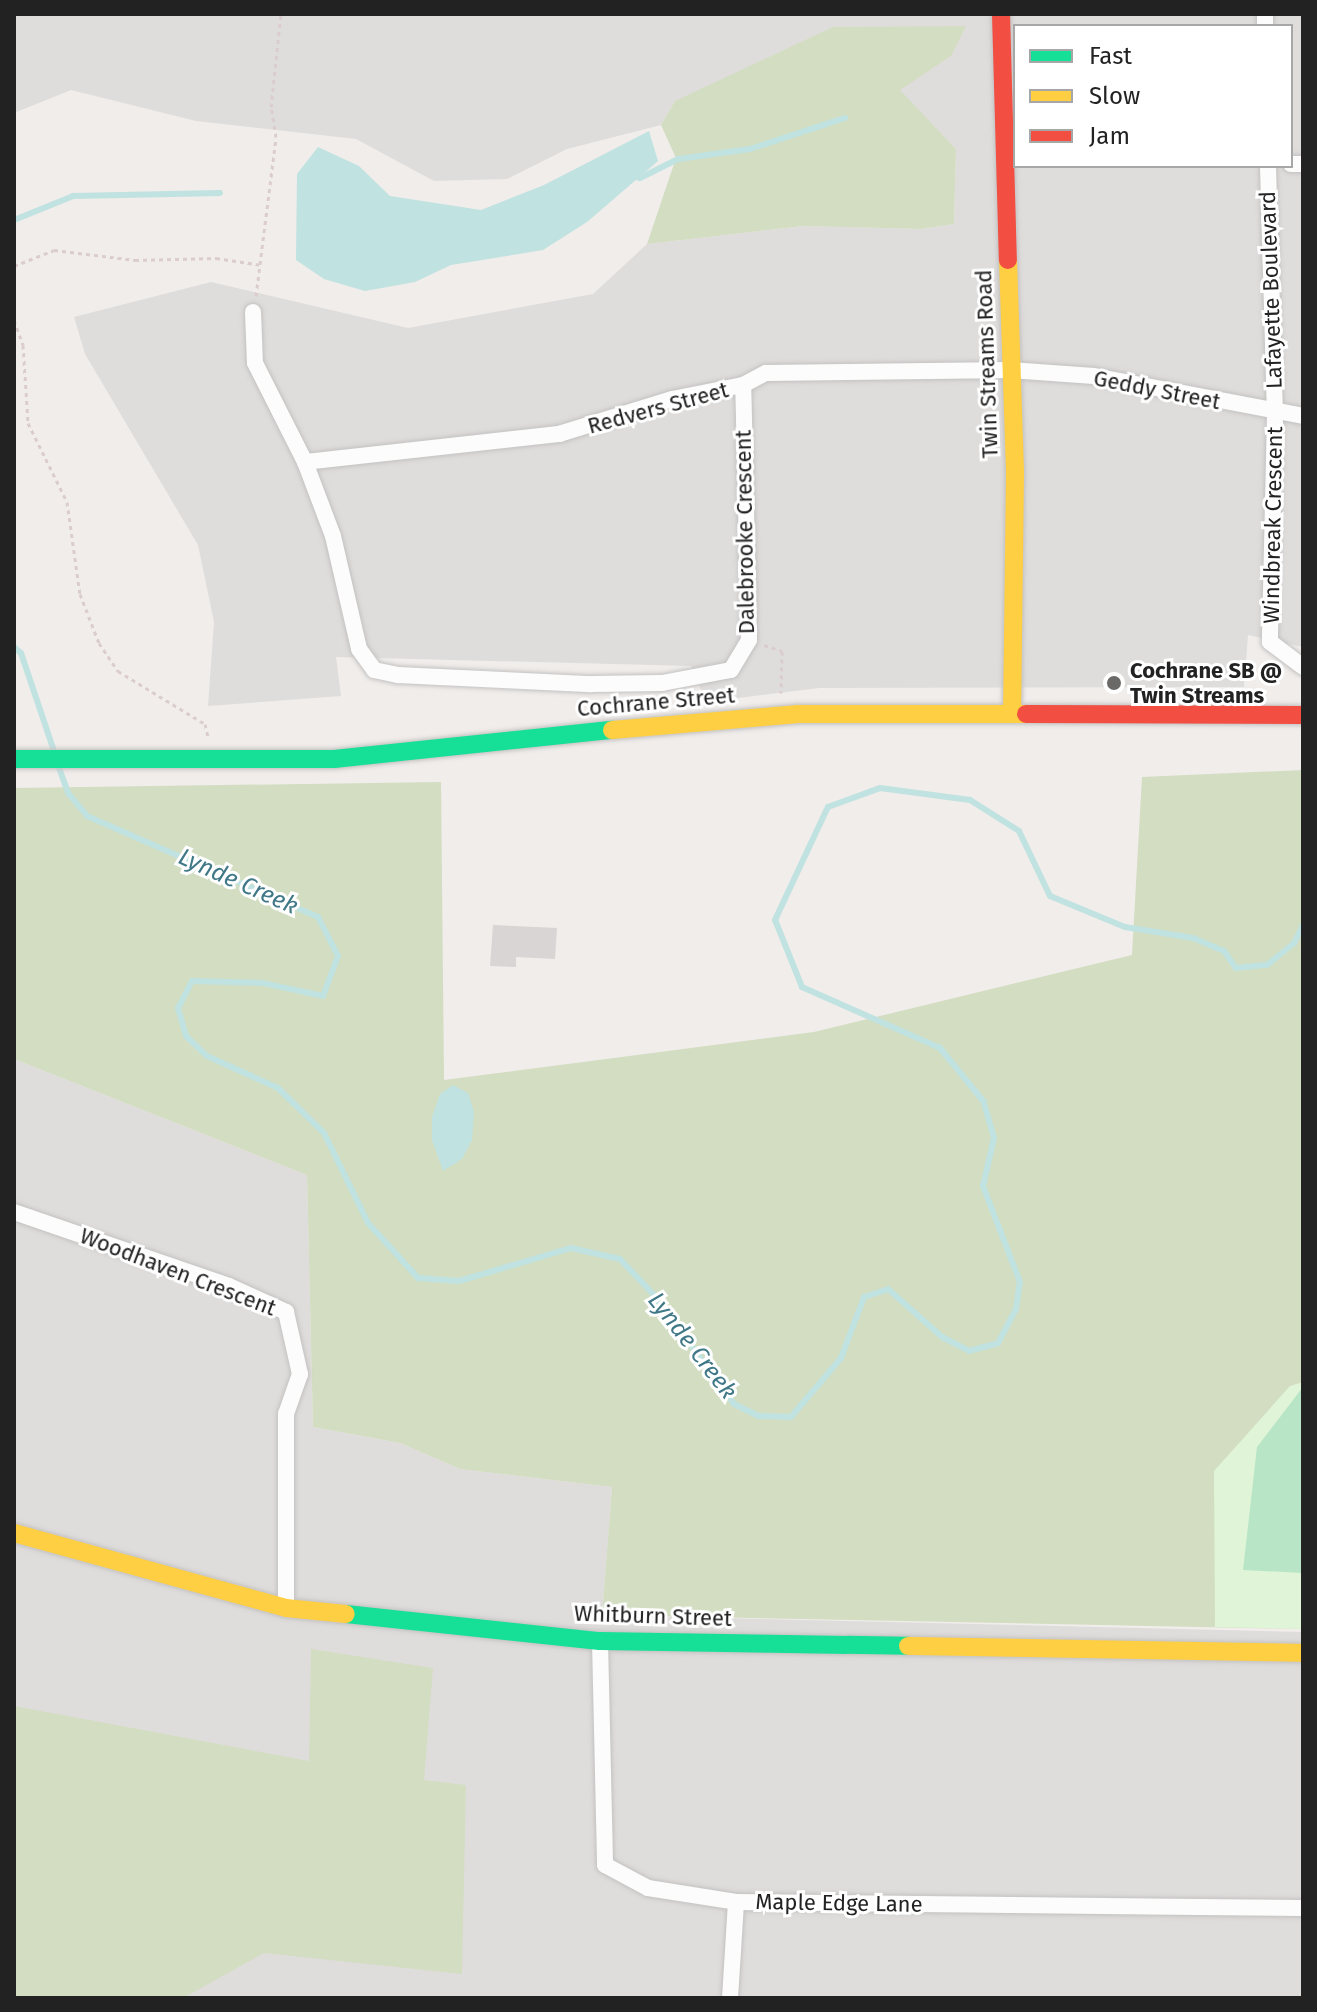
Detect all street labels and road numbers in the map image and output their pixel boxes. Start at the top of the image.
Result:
street label: Lafayette Boulevard [1254,191,1288,389]
street label: Twin Streams Road [971,269,1003,459]
street label: Geddy Street [1091,365,1223,415]
street label: Redvers Street [585,377,731,439]
street label: Windbreak Crescent [1258,426,1288,624]
street label: Dalebrooke Crescent [730,430,760,634]
street label: Cochrane Street [576,682,736,722]
street label: Woodhaven Crescent [76,1222,280,1322]
street label: Whitburn Street [574,1600,732,1632]
street label: Maple Edge Lane [755,1888,923,1918]

